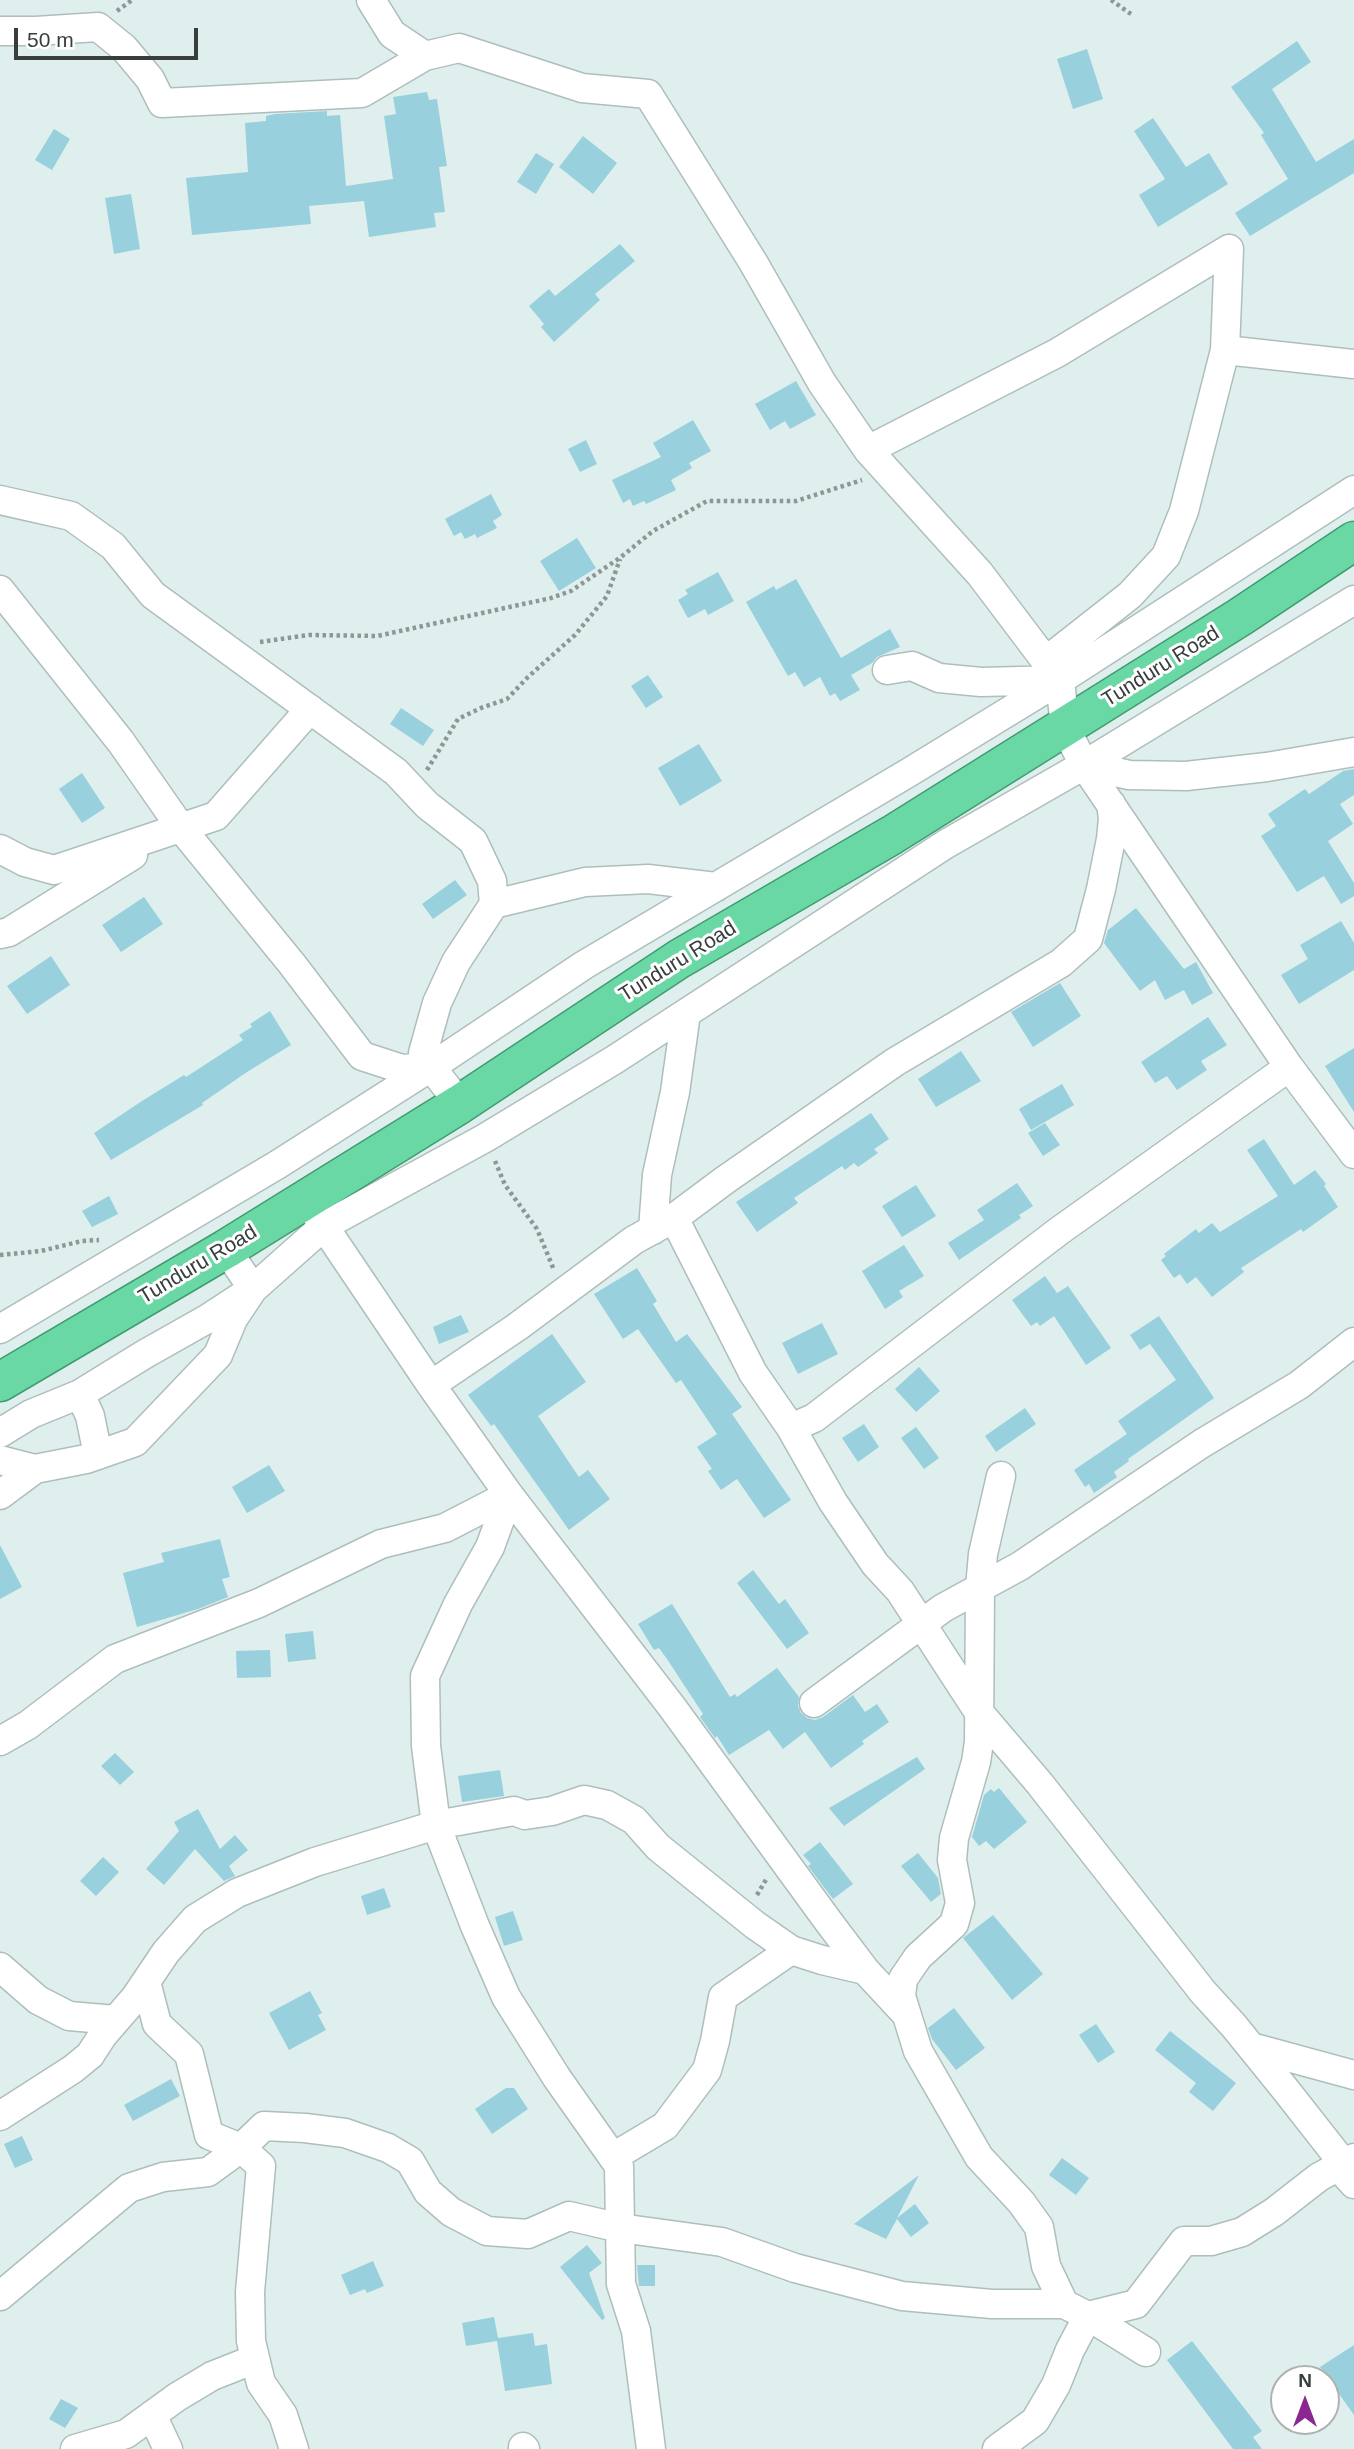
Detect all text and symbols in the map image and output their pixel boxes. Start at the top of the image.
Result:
scale bar [18,14,201,58]
text: 50 m [27,28,74,51]
street label: Tunduru Road [1098,621,1224,713]
street label: Tunduru Road [615,916,741,1008]
street label: Tunduru Road [134,1220,262,1310]
north arrow [1270,2365,1340,2435]
text: N [1298,2370,1312,2391]

